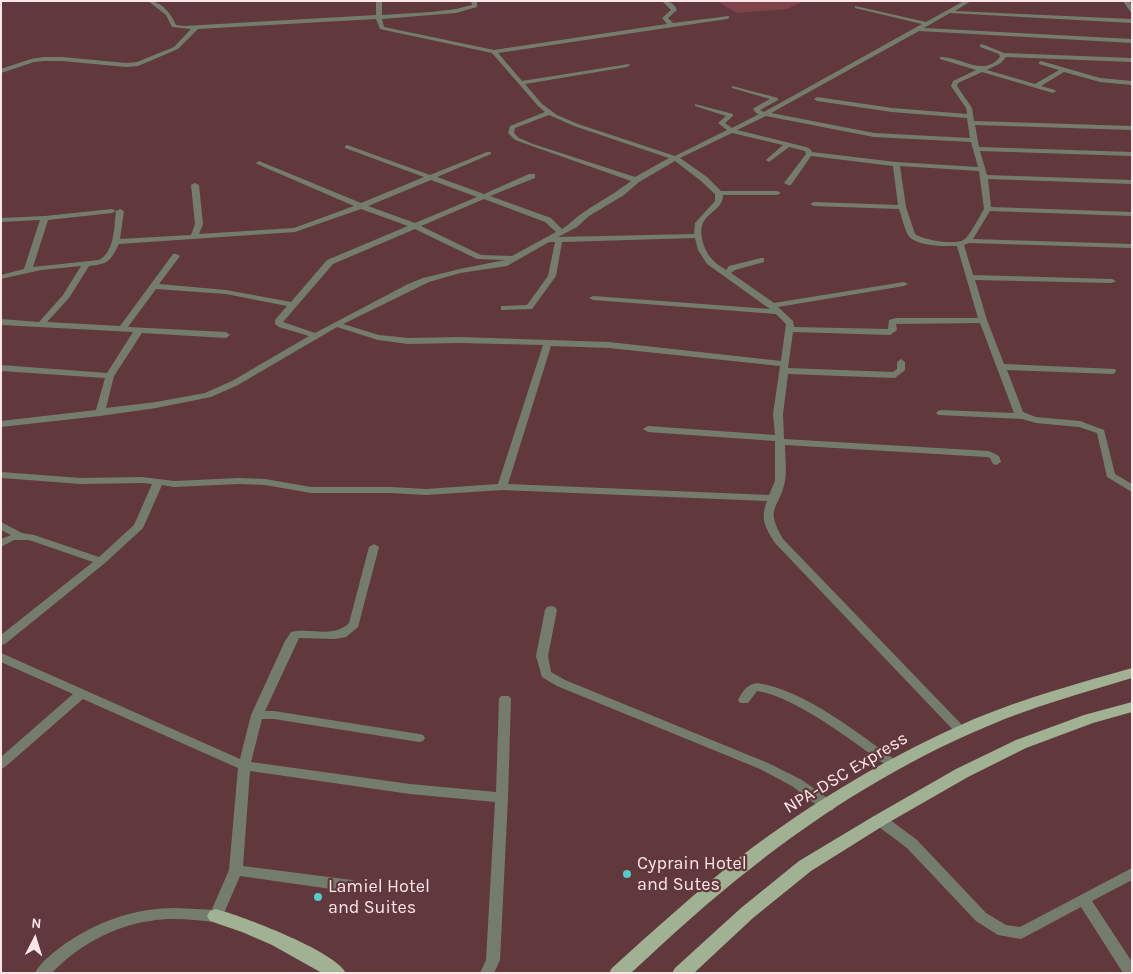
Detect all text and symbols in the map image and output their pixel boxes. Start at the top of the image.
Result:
street label: NPA-DSC Express [780,727,912,819]
place label: Cyprain Hotel and Sutes [637,853,747,896]
marker: Cyprain Hotel and Sutes [621,868,633,880]
place label: Lamiel Hotel and Suites [328,876,430,919]
marker: Lamiel Hotel and Suites [312,891,324,903]
north arrow [10,914,60,964]
text: N [31,915,42,932]

